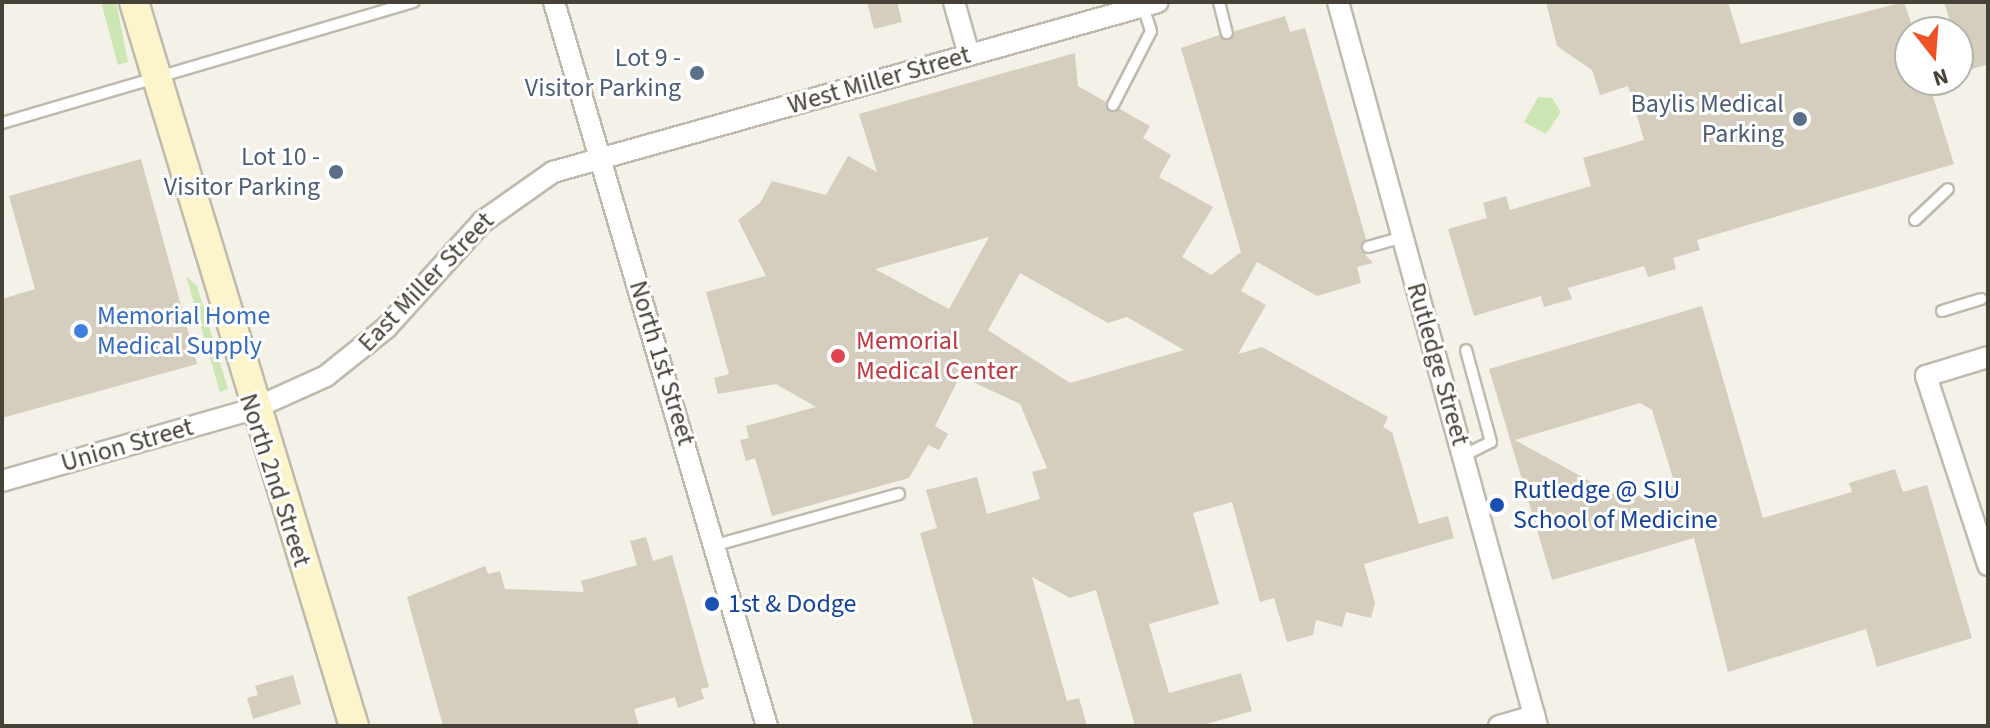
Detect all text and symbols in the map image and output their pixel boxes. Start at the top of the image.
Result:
north arrow [1894,16,1974,96]
street label: West Miller Street [784,39,974,121]
place label: Lot 9 - Visitor Parking [525,42,681,104]
text: N [1929,60,1952,94]
marker: Lot 9 - Visitor Parking [688,64,706,82]
place label: Baylis Medical Parking [1630,88,1784,150]
marker: Baylis Medical Parking [1791,110,1809,128]
place label: Lot 10 - Visitor Parking [164,141,320,202]
marker: Lot 10 - Visitor Parking [327,163,345,181]
street label: East Miller Street [352,206,500,358]
street label: North 1st Street [622,277,702,449]
street label: Rutledge Street [1400,279,1476,449]
place label: Memorial Home Medical Supply [97,300,270,362]
marker: Memorial Home Medical Supply [72,322,90,340]
place label: Memorial Medical Center [856,325,1017,386]
marker: Memorial Medical Center [827,345,849,367]
street label: North 2nd Street [232,390,318,570]
street label: Union Street [57,411,197,479]
place label: Rutledge @ SIU School of Medicine [1513,474,1718,536]
marker: Rutledge @ SIU School of Medicine [1488,496,1506,514]
place label: 1st & Dodge [728,588,856,620]
marker: 1st & Dodge [703,595,721,613]

